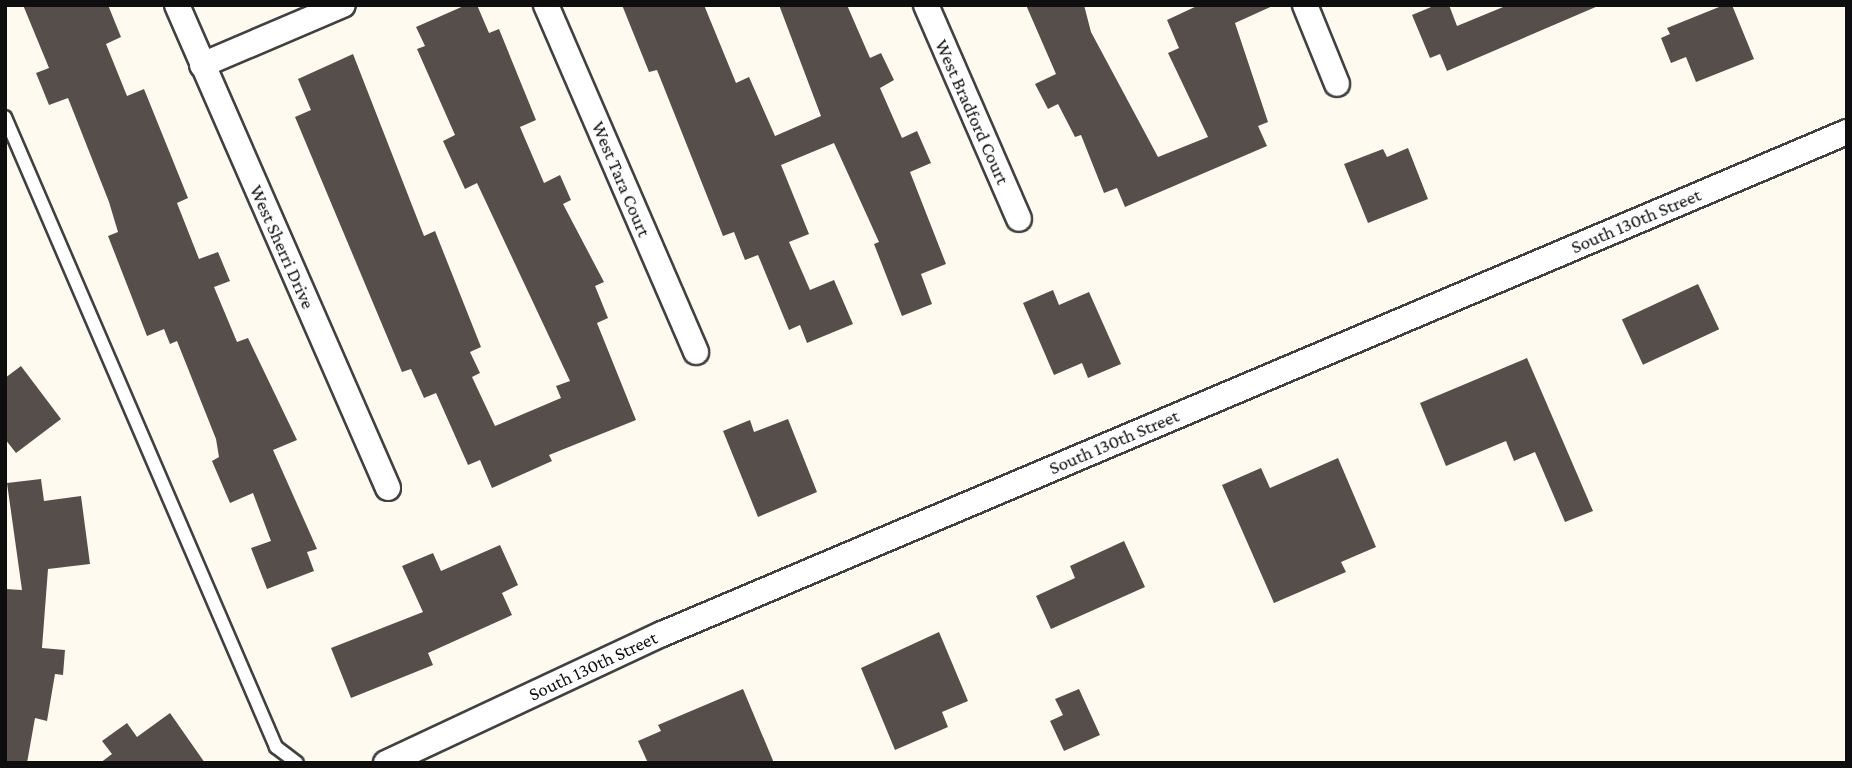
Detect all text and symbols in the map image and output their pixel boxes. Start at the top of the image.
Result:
street label: West Bradford Court [930,36,1014,188]
street label: West Tara Court [586,118,656,240]
street label: West Sherri Drive [245,182,319,312]
street label: South 130th Street [1568,183,1704,259]
street label: South 130th Street [1046,404,1182,480]
street label: South 130th Street [525,626,661,706]

